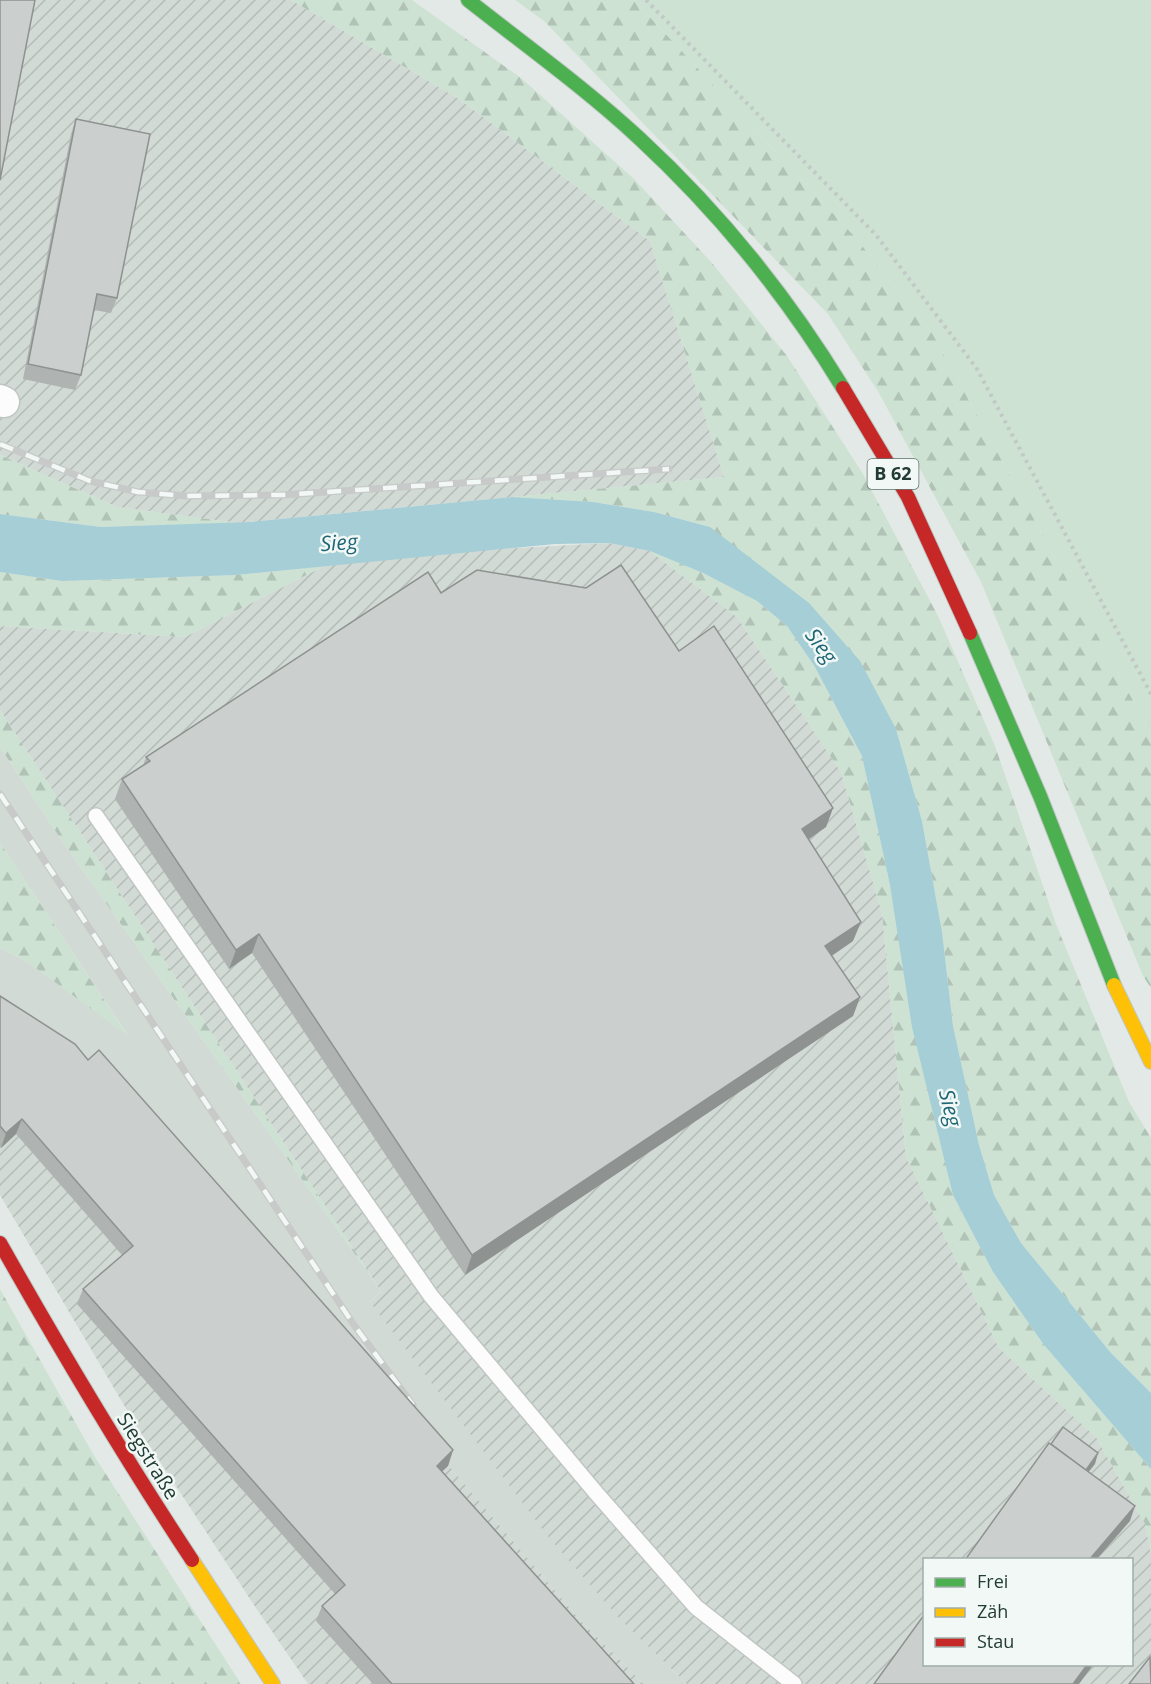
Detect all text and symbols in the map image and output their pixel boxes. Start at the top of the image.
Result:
road number: B 62 [868,459,918,489]
water label: Sieg [319,527,360,557]
water label: Sieg [799,622,845,670]
water label: Sieg [933,1086,969,1130]
street label: Siegstraße [111,1407,186,1504]
legend [923,1558,1133,1666]
text: Frei [977,1569,1008,1593]
text: Zäh [977,1599,1008,1623]
text: Stau [977,1629,1014,1653]

